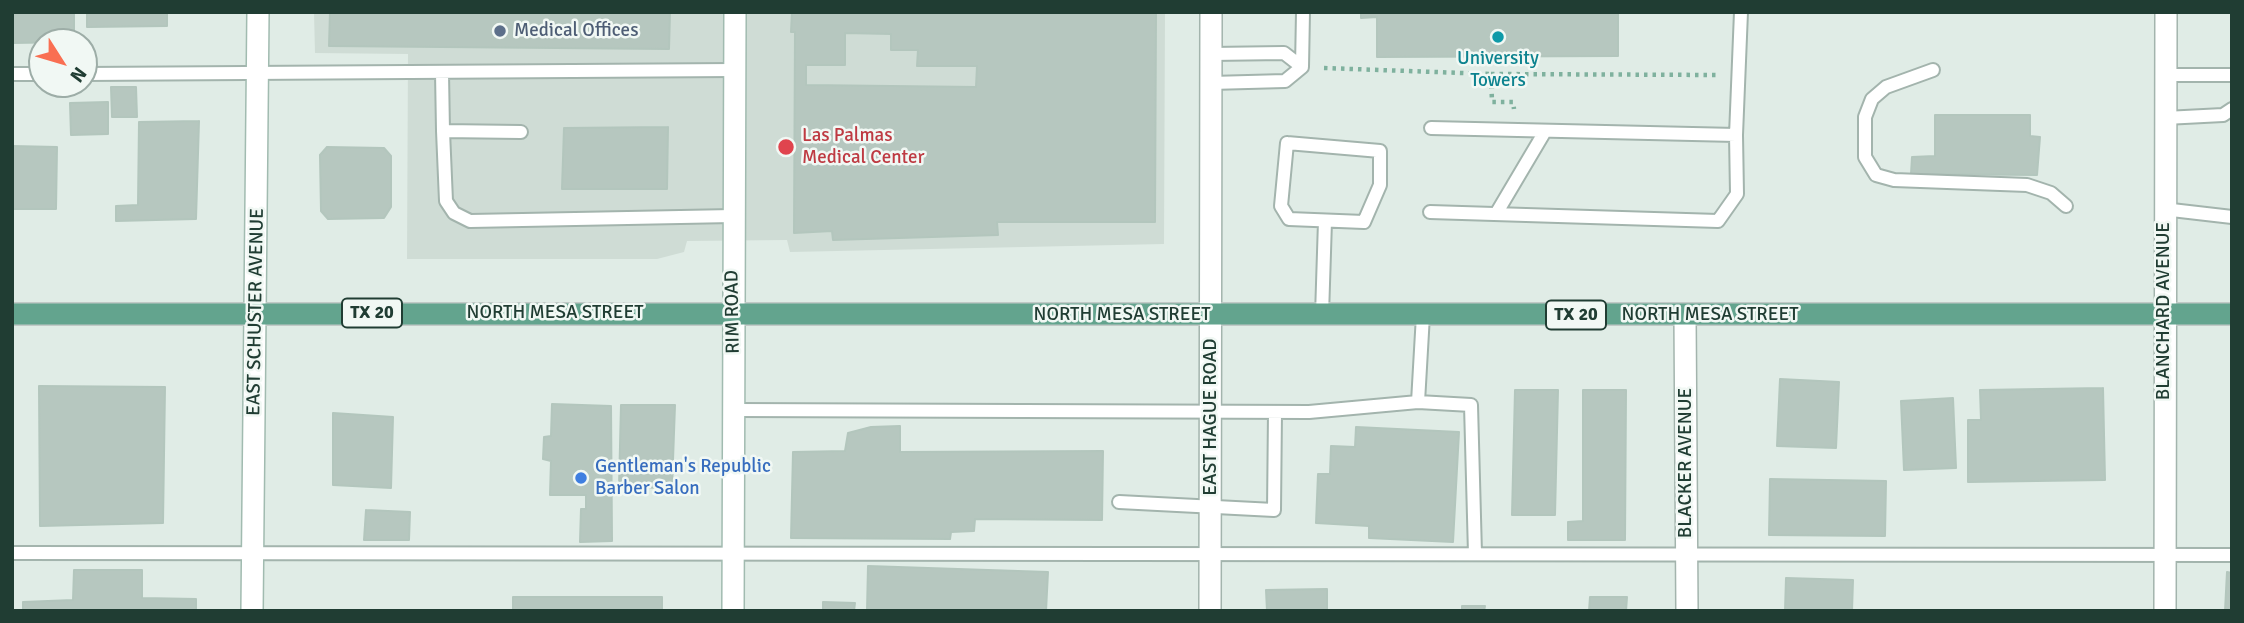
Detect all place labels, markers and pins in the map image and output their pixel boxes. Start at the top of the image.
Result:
place label: Medical Offices [514,20,638,42]
marker: Medical Offices [492,23,508,39]
marker: University Towers [1490,29,1506,45]
place label: University Towers [1457,48,1539,92]
place label: Las Palmas Medical Center [802,125,925,169]
marker: Las Palmas Medical Center [776,137,796,157]
place label: Gentleman's Republic Barber Salon [595,456,771,500]
marker: Gentleman's Republic Barber Salon [573,470,589,486]

